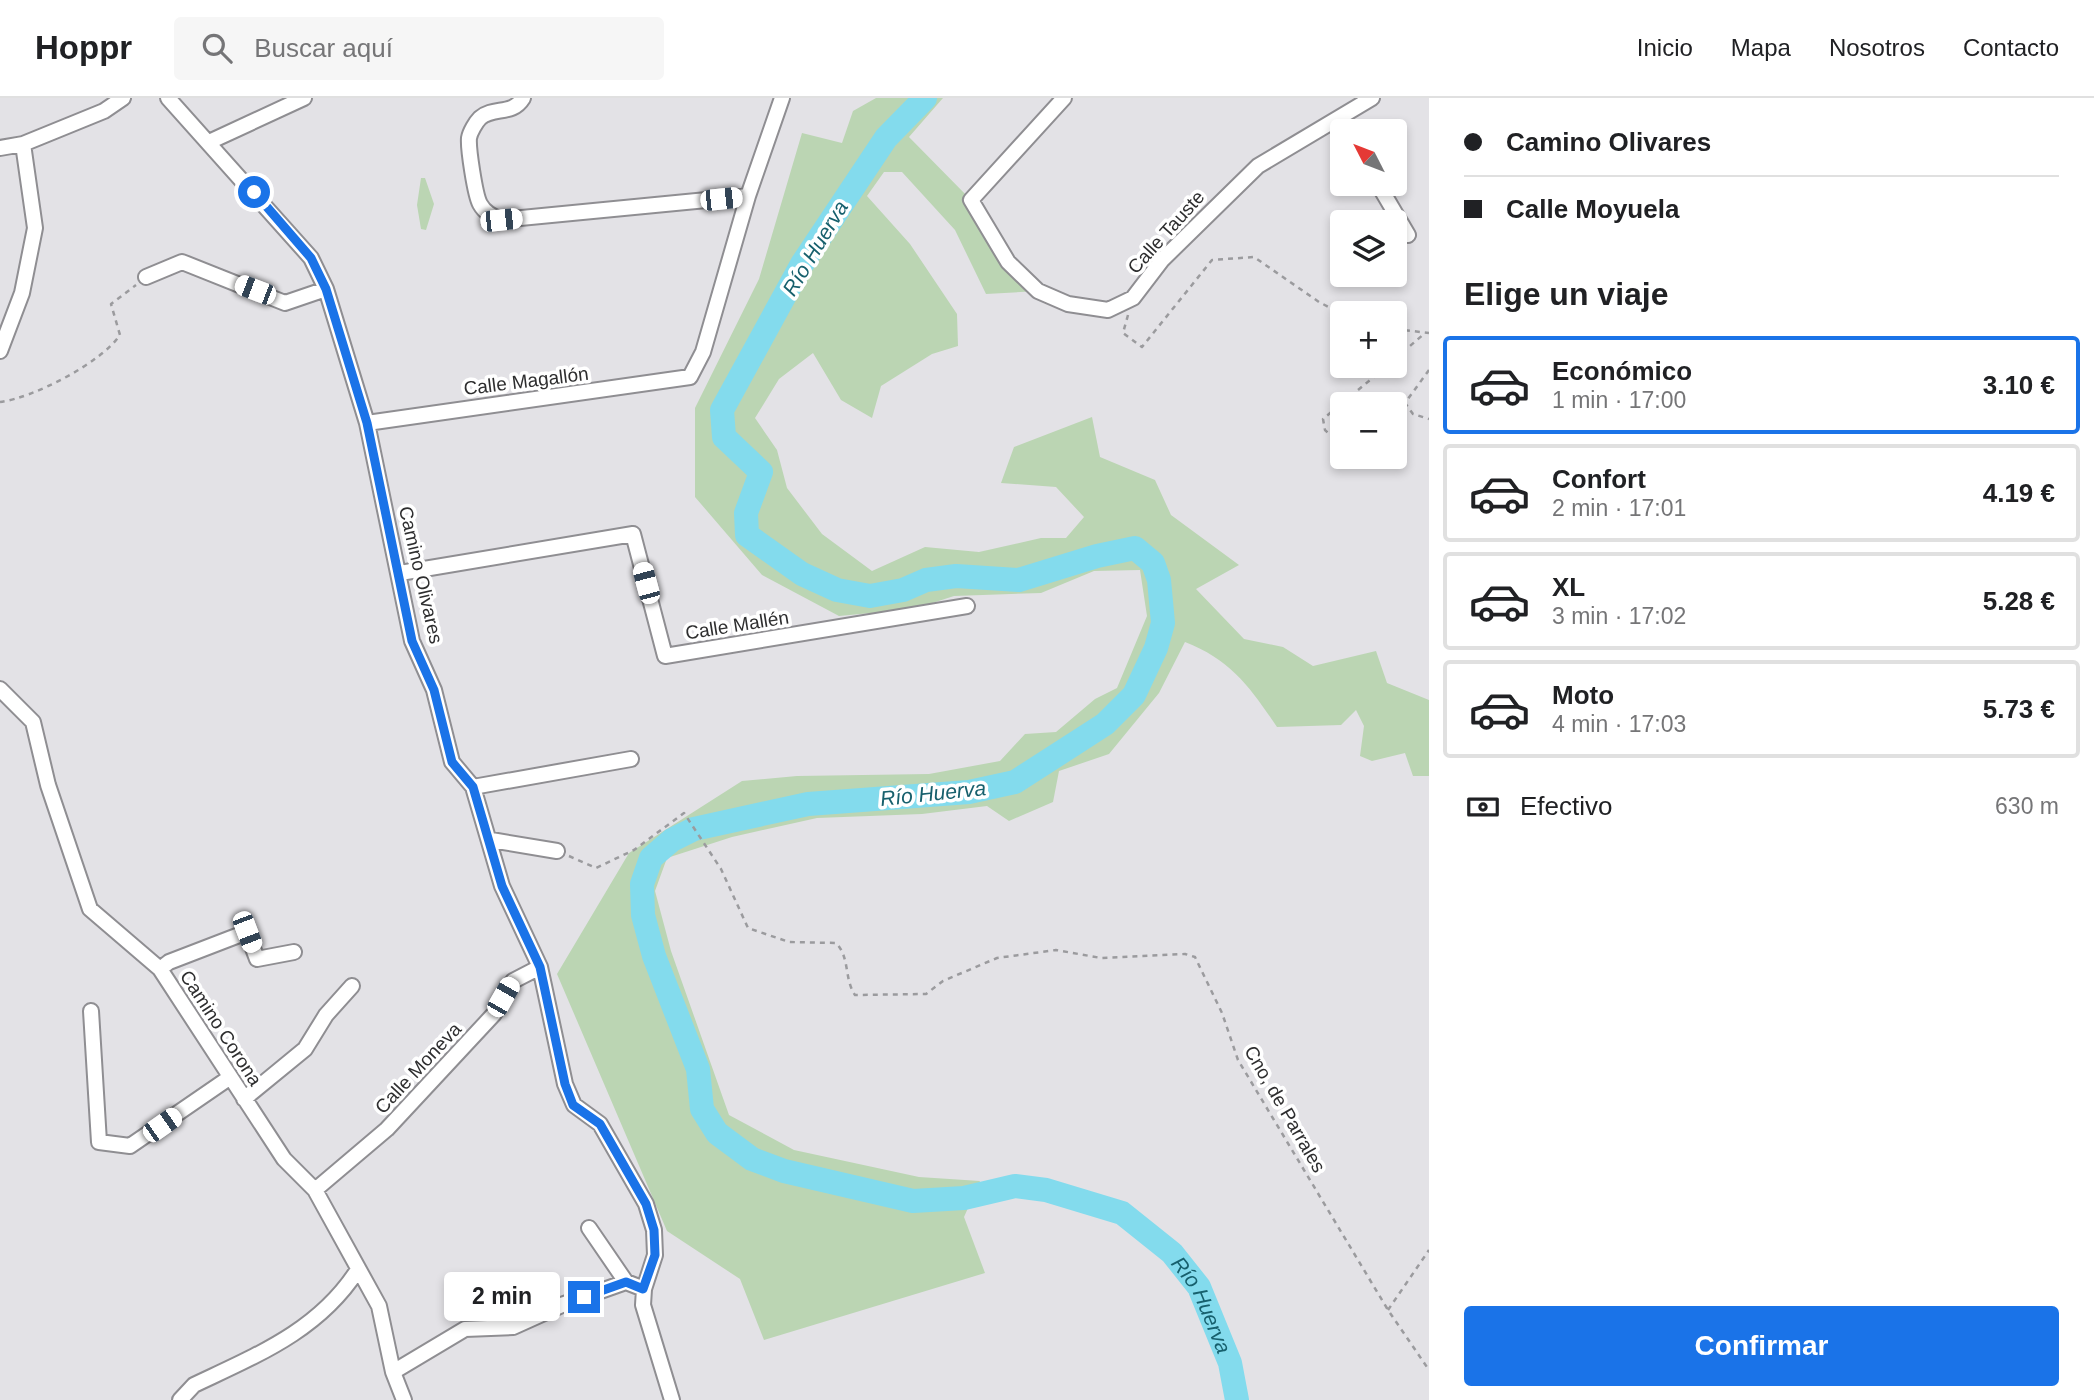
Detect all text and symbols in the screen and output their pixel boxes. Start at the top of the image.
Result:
search box [174,17,664,80]
text: Hoppr [35,29,132,66]
icon: search [198,29,236,67]
text: Buscar aquí [254,33,393,63]
text: Inicio [1637,34,1693,61]
text: Mapa [1731,34,1791,61]
text: Nosotros [1829,34,1925,61]
text: Contacto [1963,34,2059,61]
north arrow [1330,119,1407,196]
map controls [1330,119,1407,469]
text: Camino Olivares [1506,127,1711,157]
route start [238,176,270,208]
car [700,186,743,212]
street label: Calle Tauste [1123,186,1209,278]
text: Calle Moyuela [1506,194,1679,224]
water label: Río Huerva [778,197,852,299]
car [480,207,523,233]
button: layers [1330,210,1407,287]
car [232,273,279,307]
text: Elige un viaje [1464,276,1669,312]
button: + [1330,301,1407,378]
icon: car [1468,354,1531,417]
text: Económico [1552,356,1692,386]
street label: Calle Magallón [462,363,590,399]
text: 3.10 € [1983,370,2055,400]
text: 1 min · 17:00 [1552,387,1686,413]
button: − [1330,392,1407,469]
icon: car [1468,462,1531,525]
text: Confort [1552,464,1646,494]
text: 4.19 € [1983,478,2055,508]
text: 2 min · 17:01 [1552,495,1686,521]
street label: Camino Olivares [395,504,447,646]
car [631,560,662,606]
icon: car [1468,570,1531,633]
text: XL [1552,572,1585,602]
text: 5.28 € [1983,586,2055,616]
text: 3 min · 17:02 [1552,603,1686,629]
street label: Calle Mallén [684,606,790,644]
icon: car [1468,678,1531,741]
text: Moto [1552,680,1614,710]
text: 5.73 € [1983,694,2055,724]
text: 4 min · 17:03 [1552,711,1686,737]
water label: Río Huerva [879,776,987,810]
icon: cash [1464,788,1502,826]
text: Efectivo [1520,791,1613,821]
text: 630 m [1995,793,2059,819]
car [230,909,265,955]
street label: Camino Corona [176,966,266,1090]
car [484,974,523,1020]
street label: Calle Moneva [371,1018,466,1118]
street label: Cno, de Parrales [1240,1042,1330,1176]
car [139,1104,186,1146]
water label: Río Huerva [1168,1252,1236,1356]
callout: 2 min [444,1272,560,1322]
route end [568,1281,600,1313]
text: 2 min [472,1283,532,1309]
button: Confirmar [1464,1306,2059,1386]

